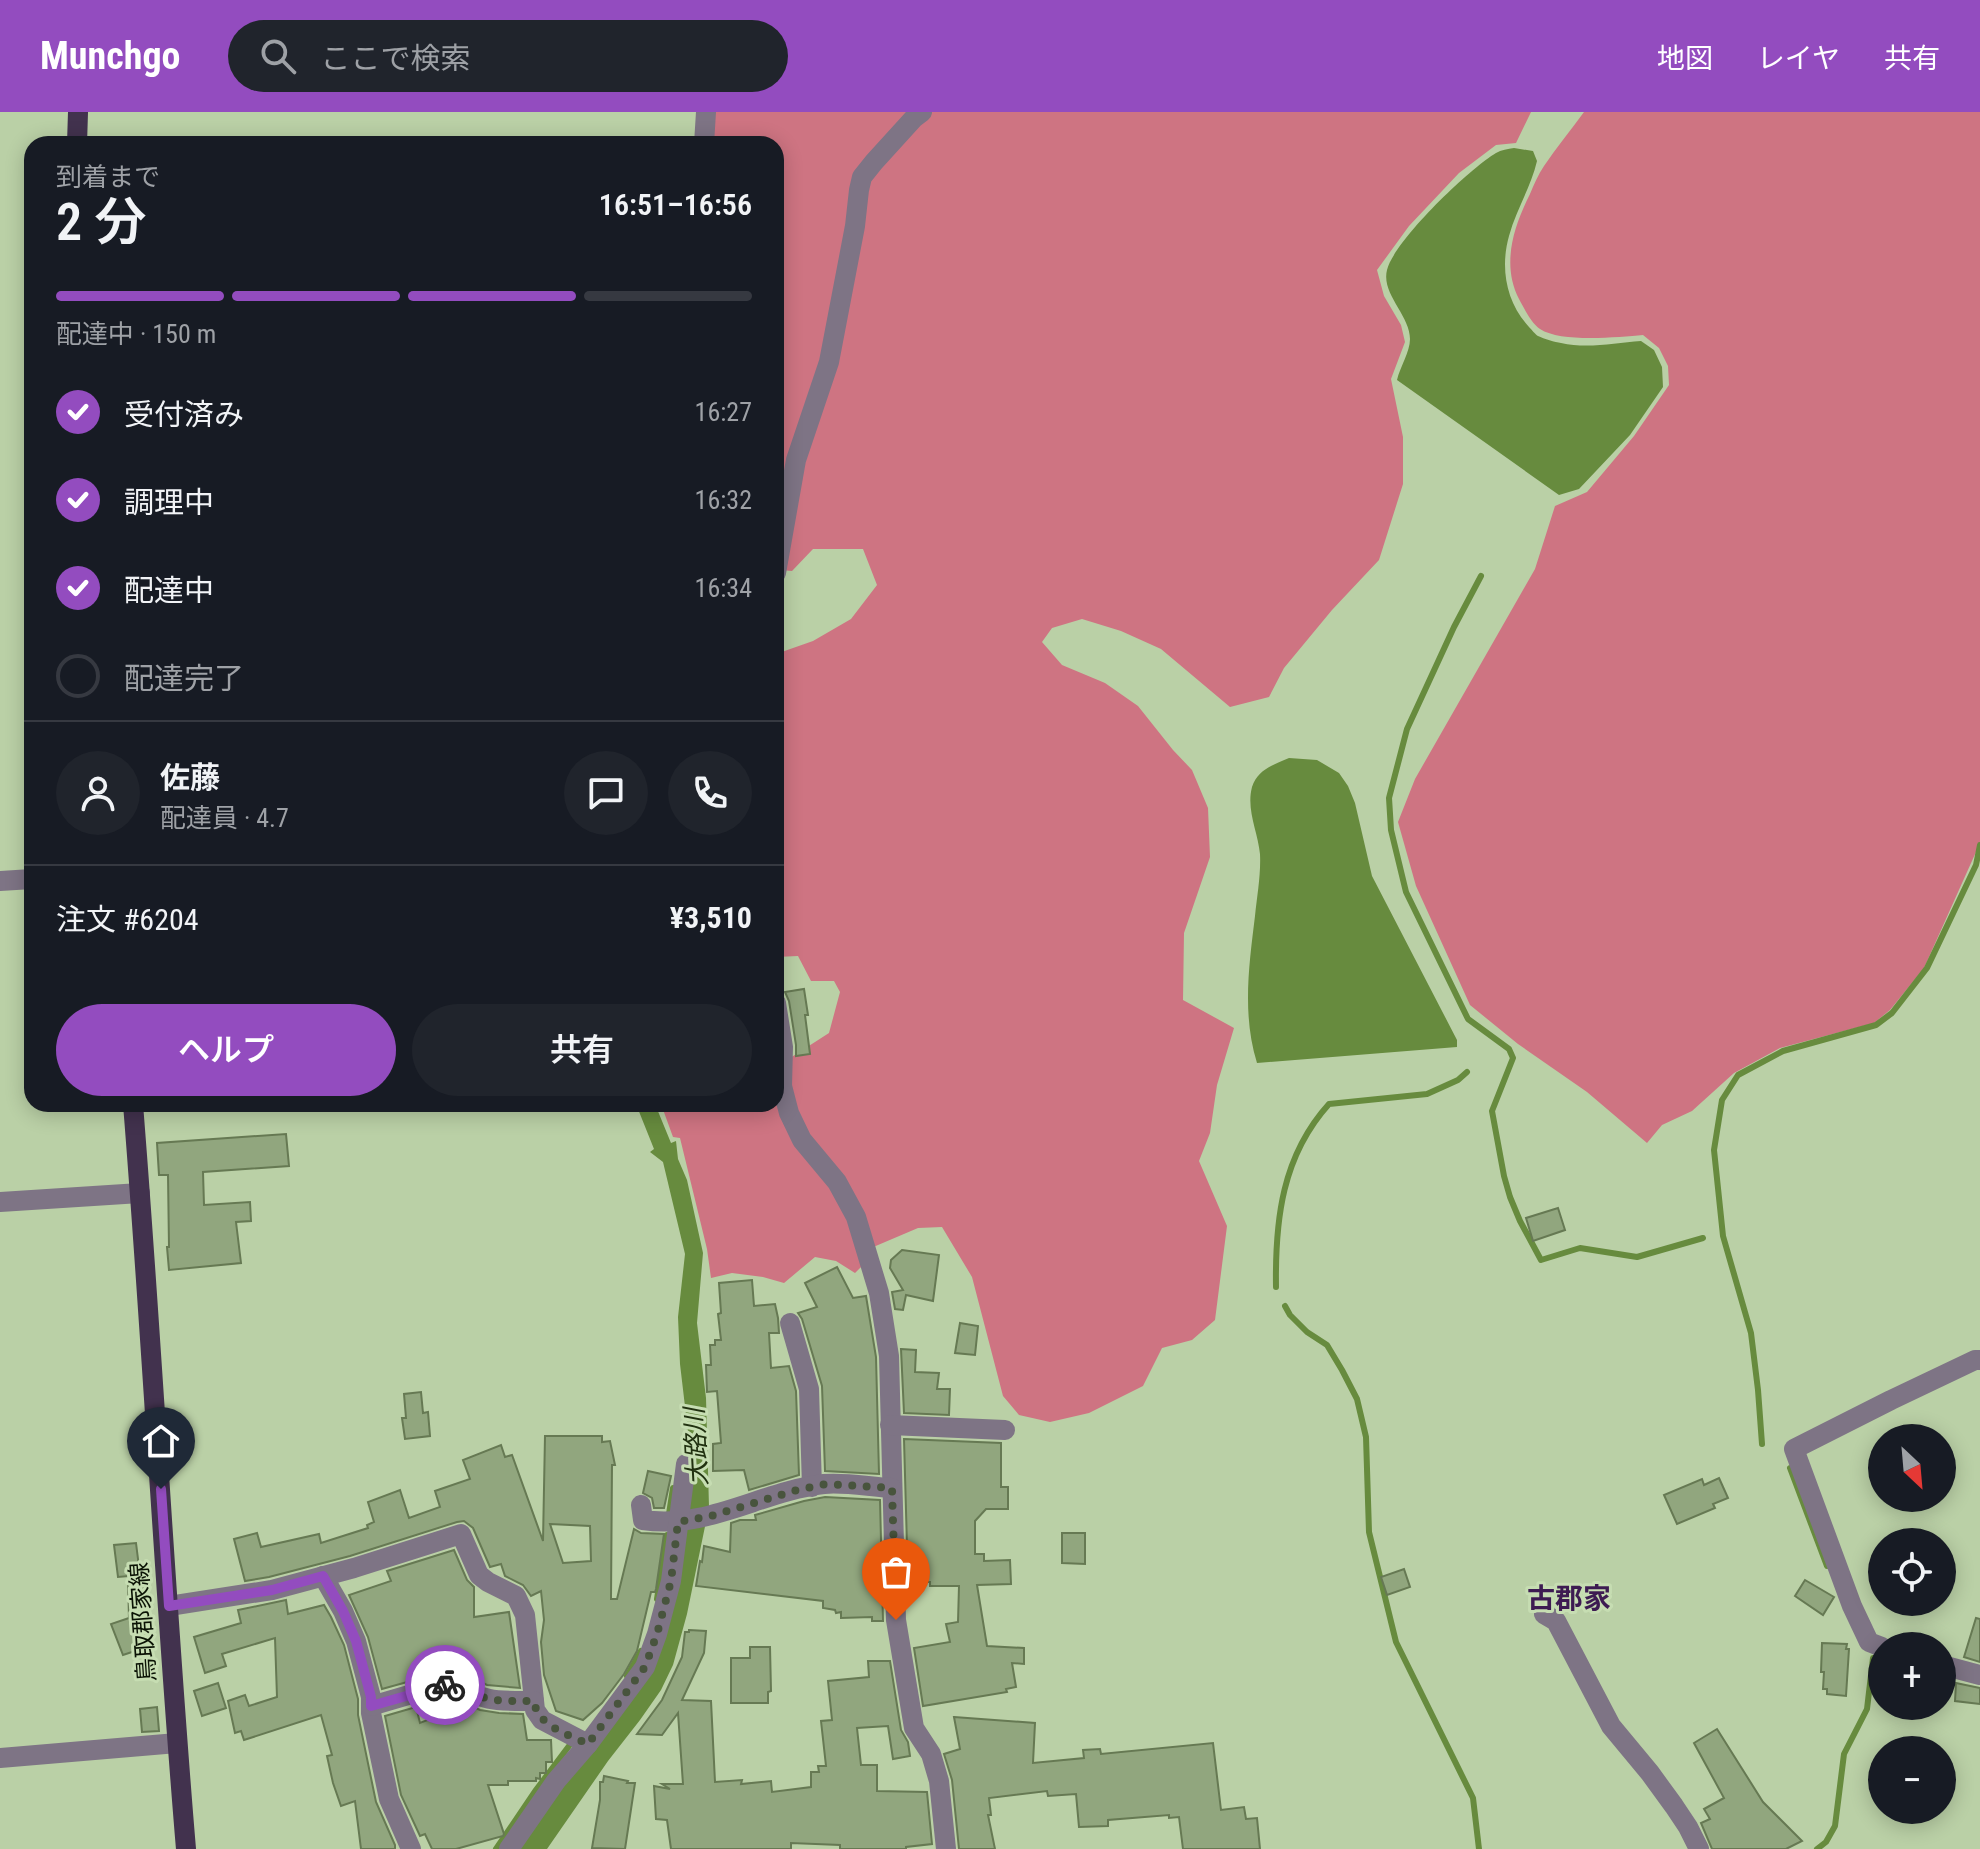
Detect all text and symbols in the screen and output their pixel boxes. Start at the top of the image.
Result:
search box [228,20,788,92]
text: Munchgo [40,34,180,78]
icon: search [256,34,300,78]
text: ここで検索 [320,41,470,76]
text: 地図 [1657,42,1713,75]
text: レイヤ [1757,42,1840,75]
text: 共有 [1884,42,1940,75]
text: 到着まで [56,162,160,192]
text: 16:51–16:56 [599,187,752,222]
text: 2 分 [56,192,146,253]
text: 配達中 · 150 m [56,319,216,349]
icon: check [56,390,100,434]
text: 受付済み [124,397,244,432]
text: 16:27 [695,397,752,427]
icon: check [56,478,100,522]
text: 調理中 [124,485,214,520]
text: 16:32 [695,485,752,515]
icon: check [56,566,100,610]
text: 配達中 [124,573,214,608]
text: 16:34 [695,573,752,603]
text: 配達完了 [124,661,244,696]
button: person [56,751,140,835]
button: chat [564,751,648,835]
button: phone [668,751,752,835]
text: 佐藤 [160,760,220,795]
text: 配達員 · 4.7 [160,803,289,833]
text: ¥3,510 [670,900,752,935]
text: 注文 #6204 [56,902,199,937]
button: ヘルプ [56,1004,396,1096]
button: 共有 [412,1004,752,1096]
water label: 大路川 [679,1404,713,1487]
pin [127,1407,195,1489]
icon: home [139,1419,183,1463]
north arrow [1868,1424,1956,1512]
map controls [1868,1424,1956,1824]
button: locate [1868,1528,1956,1616]
pin [862,1538,930,1620]
icon: bag [874,1550,918,1594]
street label: 鳥取郡家線 [125,1561,161,1683]
district label: 古郡家 [1527,1582,1611,1615]
button: + [1868,1632,1956,1720]
courier [405,1645,485,1725]
icon: bike [423,1663,467,1707]
button: − [1868,1736,1956,1824]

